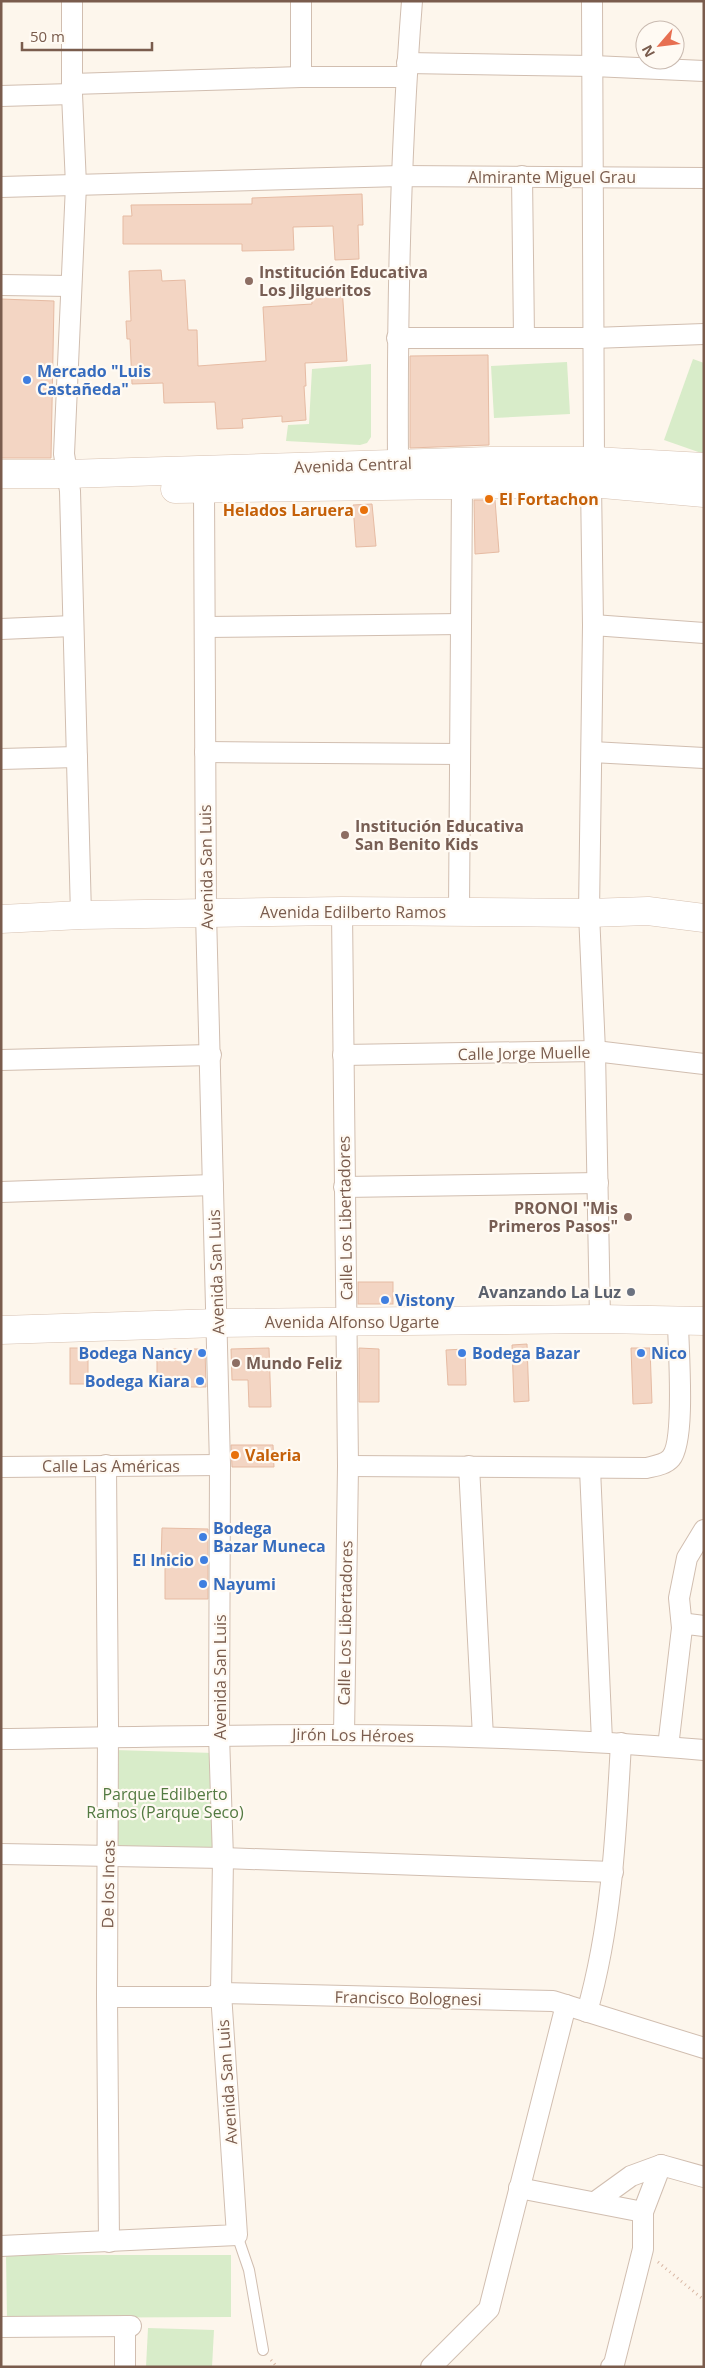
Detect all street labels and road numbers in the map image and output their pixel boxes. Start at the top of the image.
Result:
street label: Almirante Miguel Grau [468,166,636,188]
street label: Avenida Central [294,452,412,478]
street label: Avenida San Luis [194,804,218,930]
street label: Avenida Edilberto Ramos [260,901,446,923]
street label: Calle Jorge Muelle [457,1041,591,1065]
street label: Calle Los Libertadores [333,1135,357,1301]
street label: Avenida San Luis [203,1209,229,1335]
street label: Avenida Alfonso Ugarte [265,1311,439,1333]
street label: Calle Las Américas [42,1455,180,1477]
street label: Calle Los Libertadores [333,1540,357,1706]
street label: Avenida San Luis [209,1614,231,1740]
street label: Jirón Los Héroes [290,1723,414,1747]
street label: De los Incas [96,1839,120,1929]
street label: Francisco Bolognesi [334,1986,482,2010]
street label: Avenida San Luis [212,2019,242,2145]

